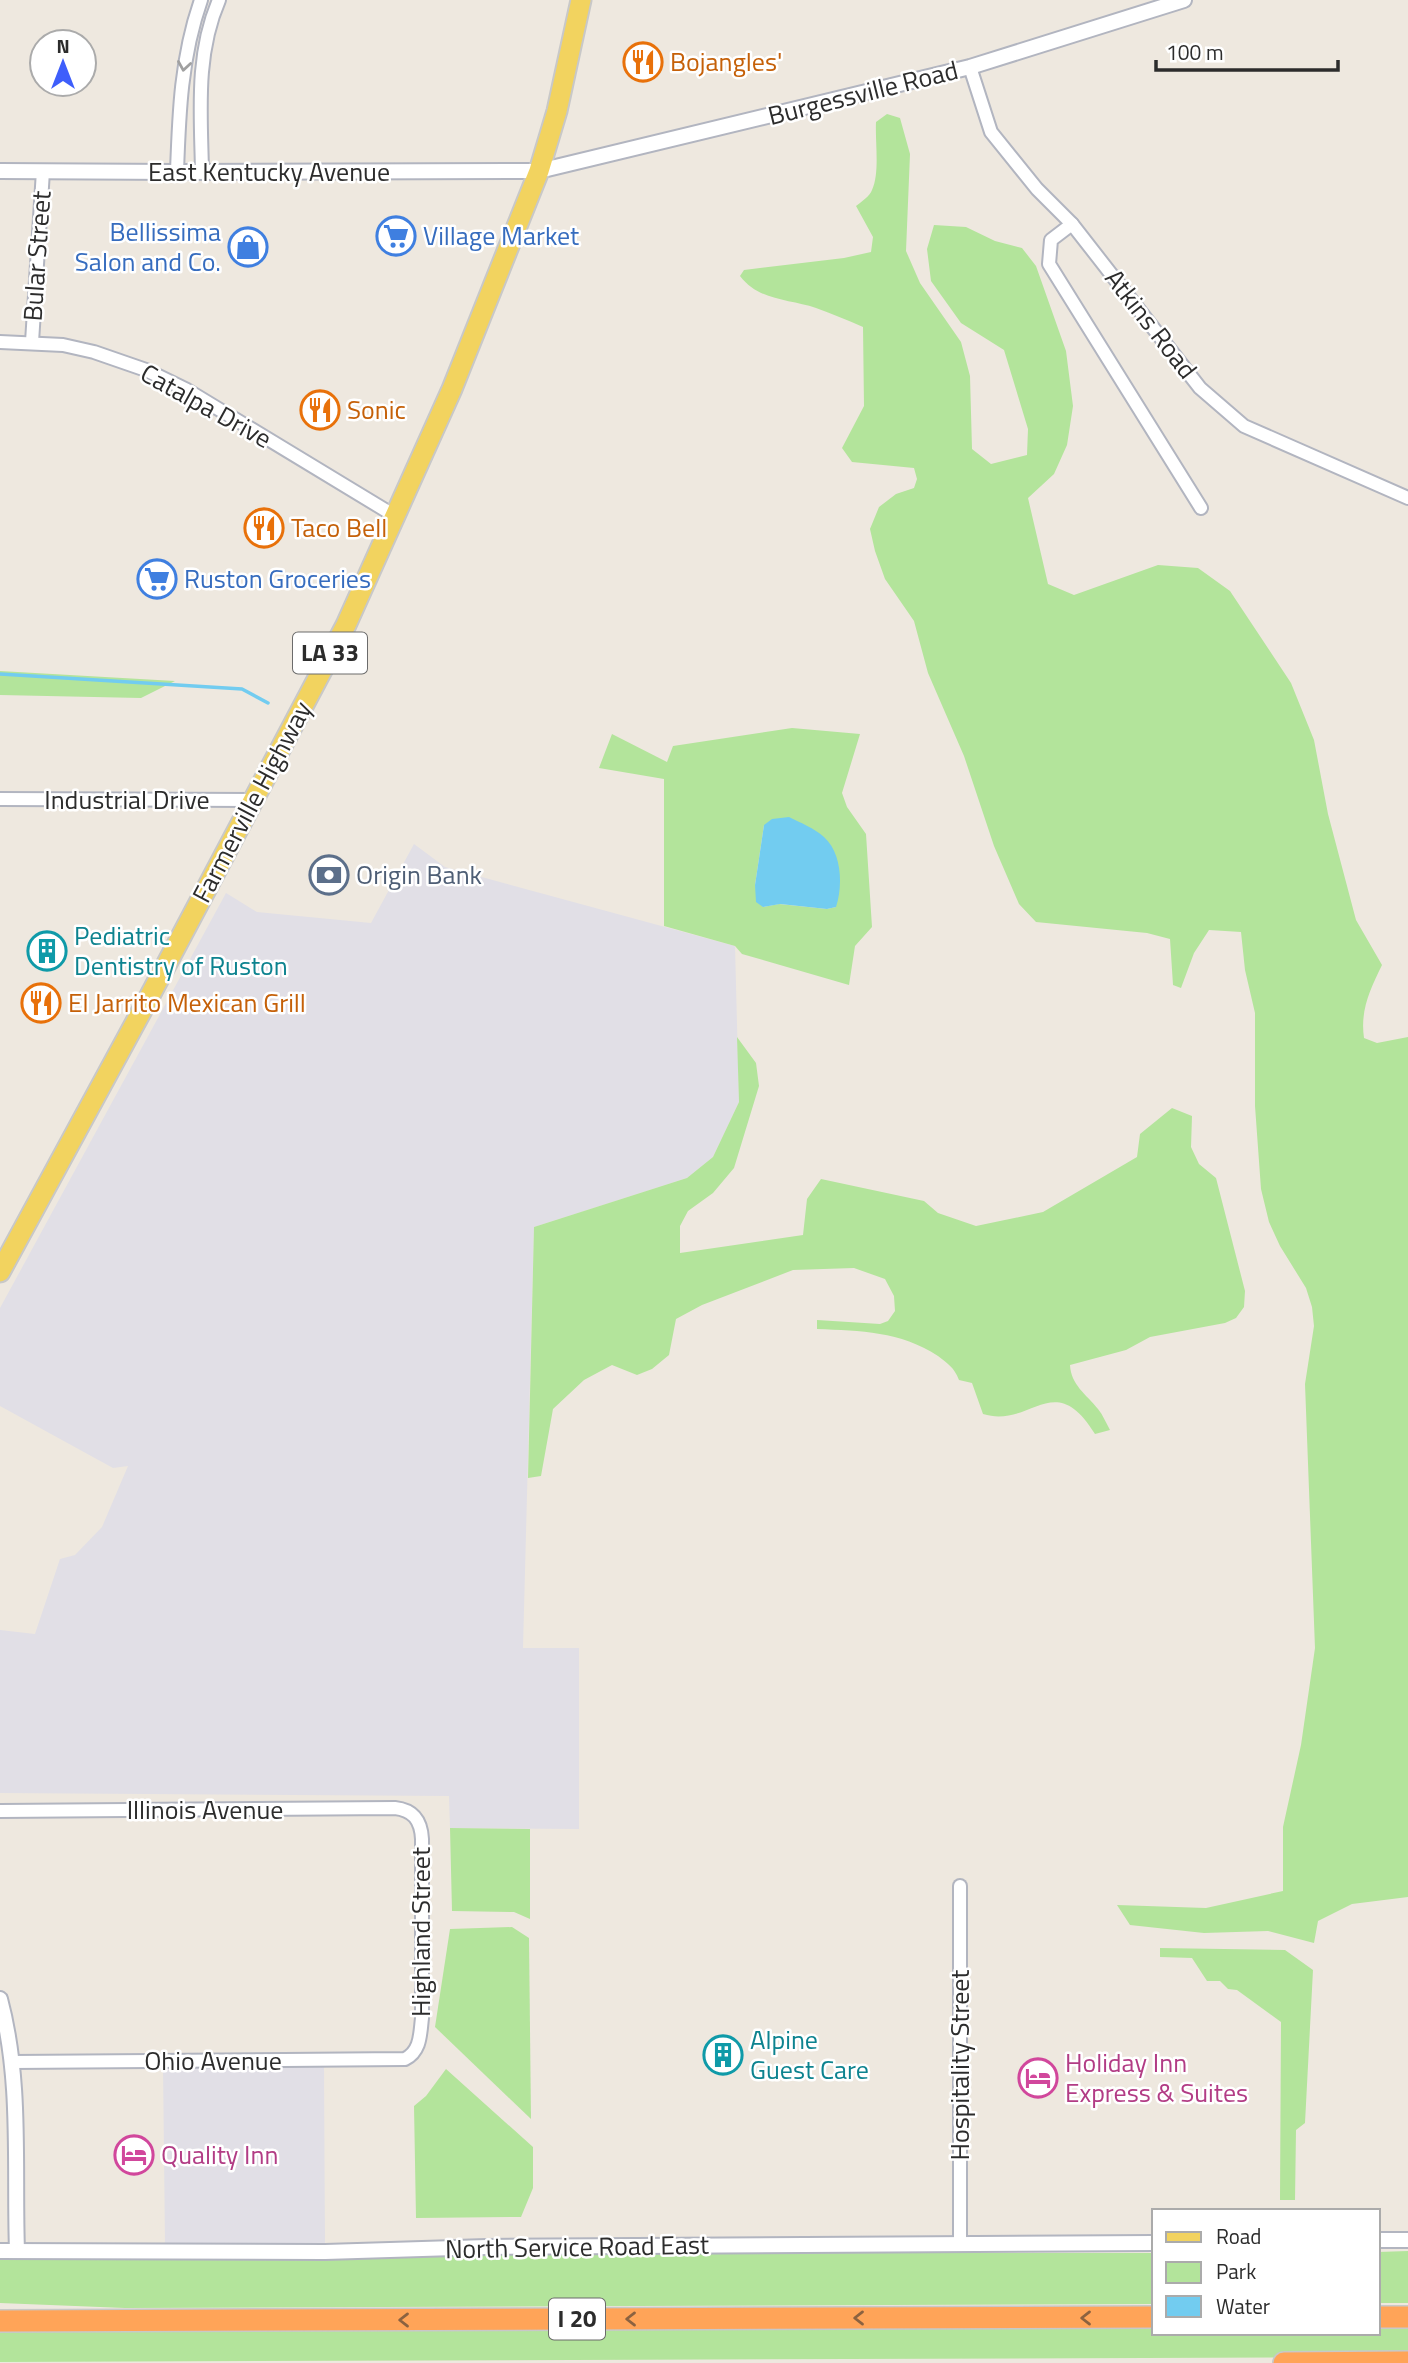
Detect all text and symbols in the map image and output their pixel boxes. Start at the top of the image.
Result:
north arrow [28,28,98,98]
scale bar [1156,28,1338,72]
text: N [56,31,70,60]
text: 100 m [1166,36,1223,68]
restaurant icon: Bojangles' [622,41,664,83]
place label: Bojangles' [670,42,782,81]
street label: Burgessville Road [764,50,962,135]
one-way arrow [177,60,192,72]
street label: East Kentucky Avenue [148,152,390,191]
street label: Bular Street [12,189,61,322]
place label: Bellissima Salon and Co. [75,212,221,281]
supermarket icon: Village Market [375,215,417,257]
place label: Village Market [423,216,579,255]
shop icon: Bellissima Salon and Co. [227,226,269,268]
street label: Atkins Road [1096,260,1207,387]
street label: Catalpa Drive [134,353,279,458]
restaurant icon: Sonic [299,389,341,431]
place label: Sonic [347,390,406,429]
restaurant icon: Taco Bell [243,507,285,549]
place label: Taco Bell [291,508,387,547]
supermarket icon: Ruston Groceries [136,558,178,600]
place label: Ruston Groceries [184,559,371,598]
road number: LA 33 [293,632,367,674]
street label: Farmerville Highway [182,694,321,910]
street label: Industrial Drive [44,780,210,819]
bank icon: Origin Bank [308,854,350,896]
place label: Origin Bank [356,855,482,894]
place label: Pediatric Dentistry of Ruston [74,916,288,985]
building icon: Pediatric Dentistry of Ruston [26,930,68,972]
restaurant icon: El Jarrito Mexican Grill [20,982,62,1024]
place label: El Jarrito Mexican Grill [68,983,306,1022]
street label: Illinois Avenue [127,1790,283,1829]
street label: Highland Street [401,1847,440,2017]
street label: Hospitality Street [940,1970,979,2160]
place label: Alpine Guest Care [750,2020,869,2089]
building icon: Alpine Guest Care [702,2034,744,2076]
street label: Ohio Avenue [144,2041,282,2080]
place label: Holiday Inn Express & Suites [1065,2043,1248,2112]
hotel icon: Holiday Inn Express & Suites [1017,2057,1059,2099]
hotel icon: Quality Inn [113,2134,155,2176]
place label: Quality Inn [161,2135,278,2174]
legend [1152,2209,1380,2335]
text: Road [1216,2220,1261,2252]
street label: North Service Road East [445,2225,709,2268]
text: Park [1216,2255,1256,2287]
text: Water [1216,2290,1270,2322]
road number: I 20 [549,2298,605,2340]
one-way arrow [853,2310,863,2326]
one-way arrow [1080,2310,1091,2326]
one-way arrow [625,2311,636,2327]
one-way arrow [398,2312,408,2328]

